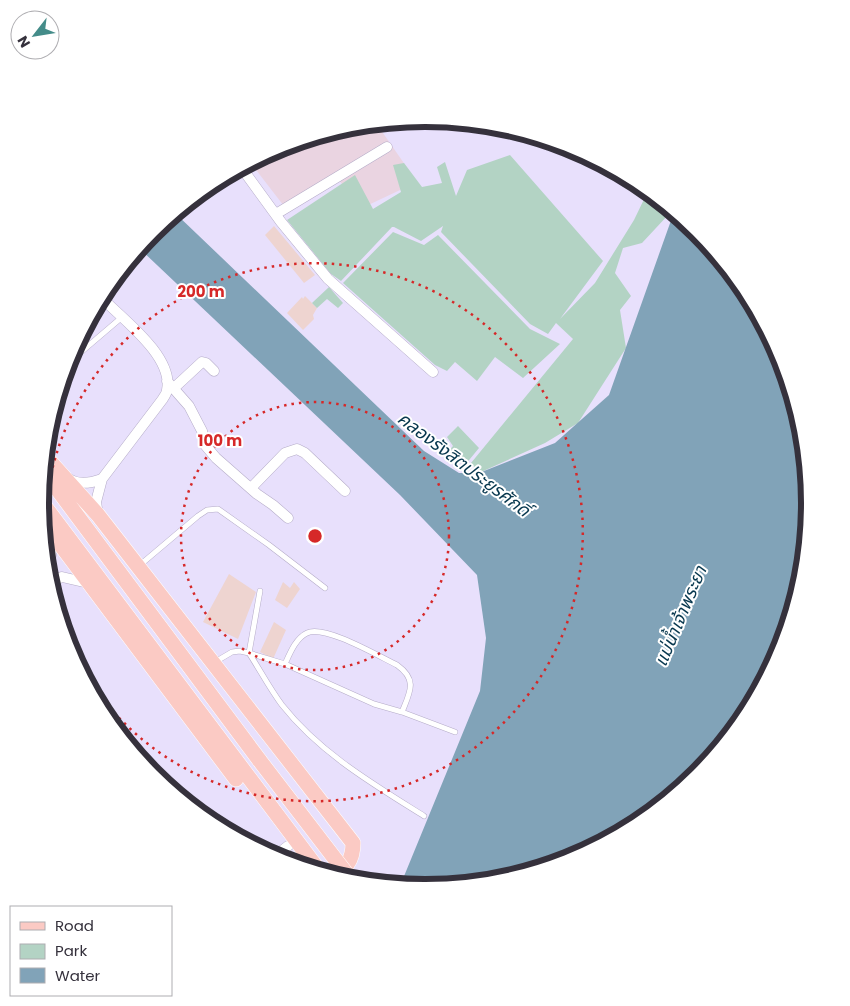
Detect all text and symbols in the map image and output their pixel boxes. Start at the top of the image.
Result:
north arrow [10,10,60,60]
text: N [13,32,35,51]
text: 200 m [177,281,225,302]
water label: คลองรังสิตประยูรศักดิ์ [393,406,539,525]
text: 100 m [198,430,242,451]
centre of rings [306,527,324,545]
water label: แม่น้ำเจ้าพระยา [648,561,713,670]
legend [10,906,172,996]
text: Road [55,915,94,936]
text: Park [55,940,87,961]
text: Water [55,965,101,986]

